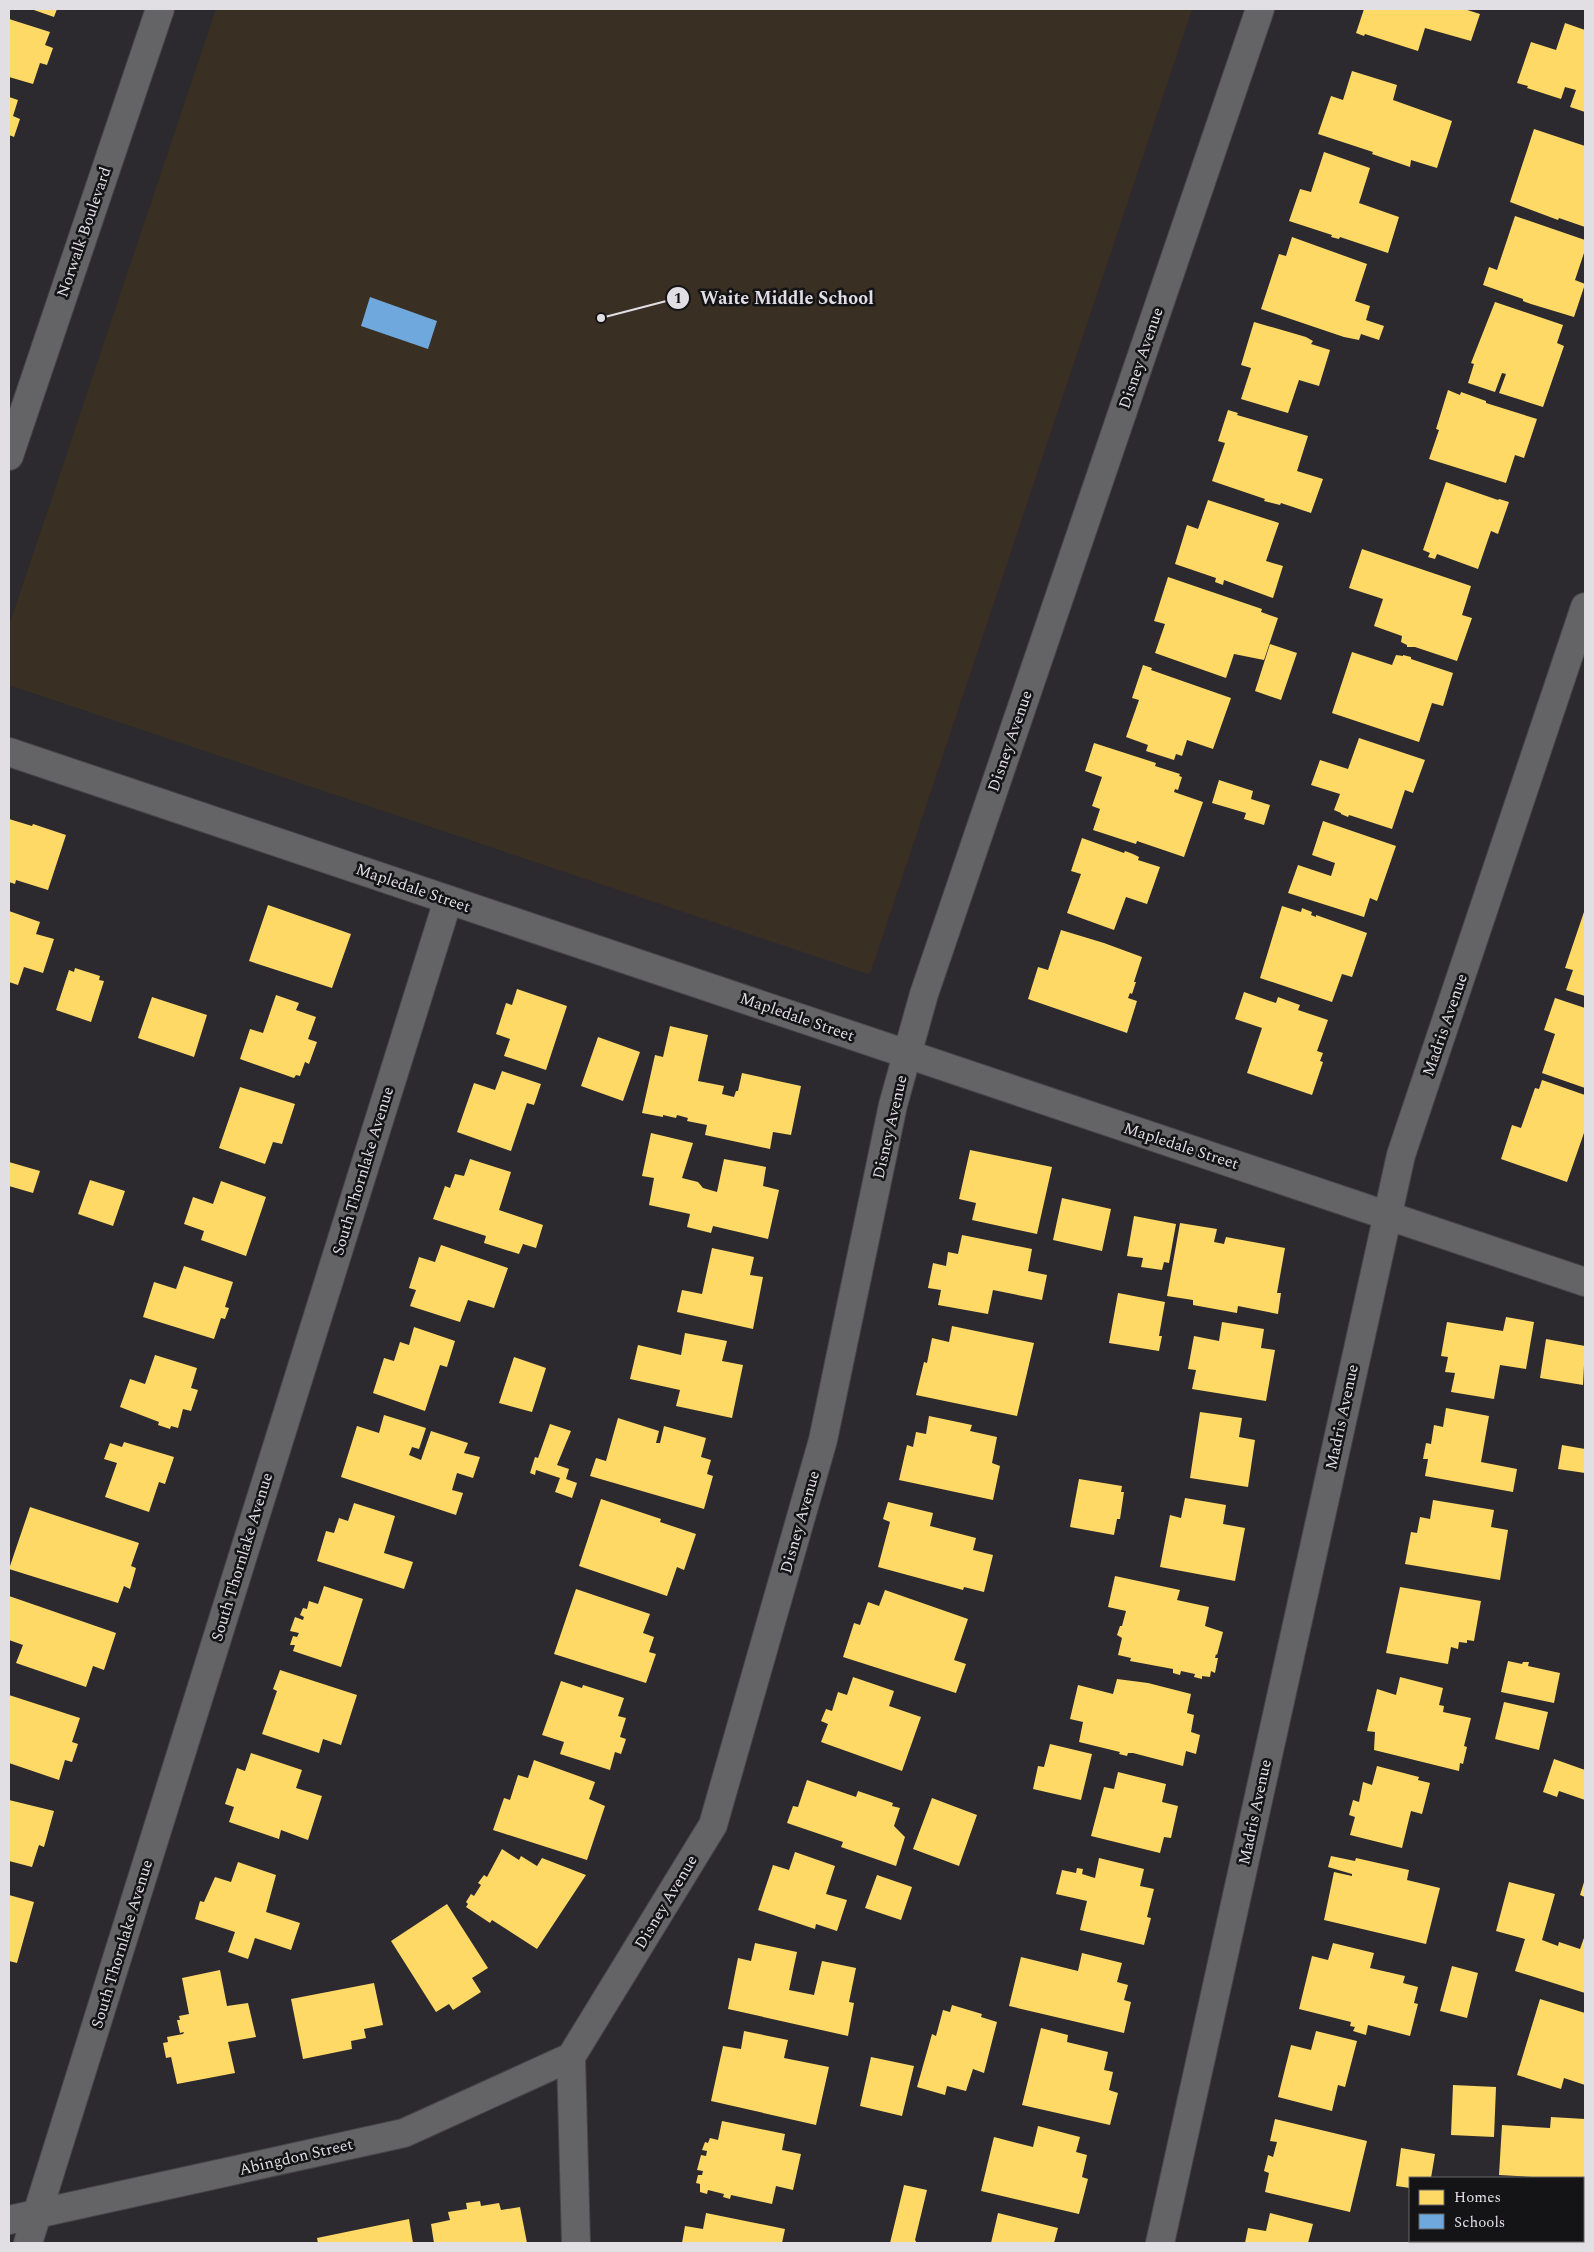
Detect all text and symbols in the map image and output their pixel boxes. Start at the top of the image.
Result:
street label: Norwalk Boulevard [50,163,118,301]
callout: Waite Middle School [665,281,884,314]
text: Waite Middle School [700,285,874,312]
text: 1 [674,287,682,310]
street label: Disney Avenue [1112,304,1170,412]
street label: Disney Avenue [981,687,1039,795]
street label: Mapledale Street [352,857,474,919]
street label: Madris Avenue [1416,970,1474,1080]
street label: Mapledale Street [736,986,858,1048]
street label: Disney Avenue [866,1073,914,1181]
street label: South Thornlake Avenue [326,1084,400,1258]
street label: Mapledale Street [1120,1116,1242,1176]
street label: Madris Avenue [1319,1362,1365,1472]
street label: Disney Avenue [774,1468,826,1576]
street label: South Thornlake Avenue [205,1470,279,1644]
street label: Madris Avenue [1232,1757,1278,1867]
street label: Disney Avenue [628,1850,704,1954]
street label: South Thornlake Avenue [85,1857,159,2031]
street label: Abingdon Street [237,2132,356,2182]
legend [1409,2177,1584,2242]
text: Homes [1454,2186,1501,2209]
text: Schools [1454,2211,1505,2234]

